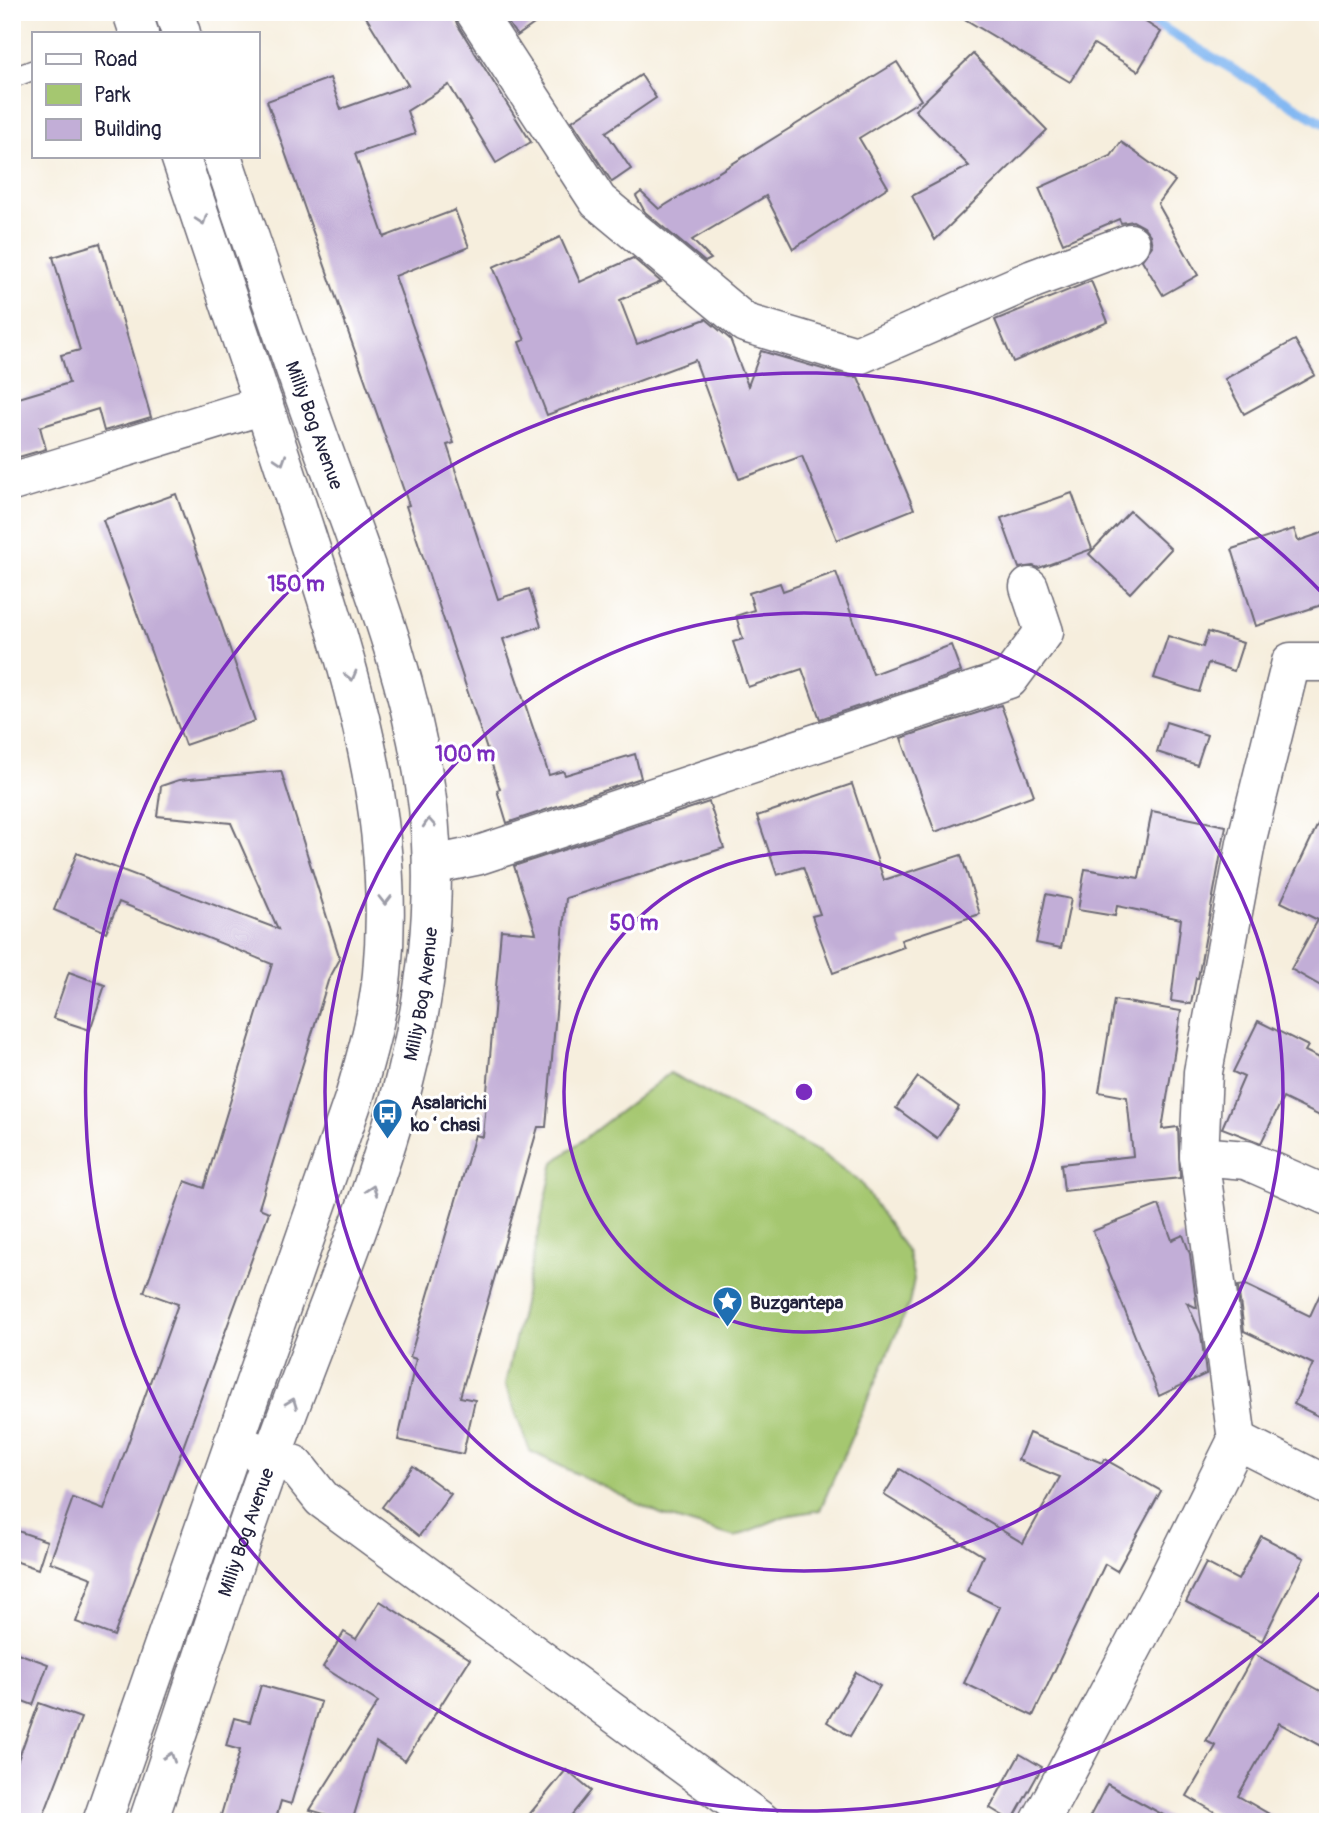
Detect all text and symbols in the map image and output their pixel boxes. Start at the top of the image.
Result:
legend [32,32,259,158]
text: Road [94,46,138,73]
text: Park [94,82,131,109]
text: Building [94,116,161,143]
one-way arrow [194,214,208,226]
street label: Milliy Bog Avenue [280,358,349,493]
one-way arrow [273,453,288,465]
text: 150 m [267,571,325,598]
one-way arrow [343,670,357,682]
text: 100 m [435,741,495,768]
one-way arrow [422,818,437,829]
one-way arrow [377,896,393,906]
text: 50 m [610,910,659,937]
street label: Milliy Bog Avenue [399,926,443,1063]
centre of rings [792,1080,816,1104]
place label: Asalarichi koʻchasi [410,1091,487,1137]
bus stop icon: Asalarichi koʻchasi [371,1096,405,1140]
one-way arrow [364,1184,378,1197]
place icon: Buzgantepa [710,1285,744,1329]
place label: Buzgantepa [750,1291,844,1315]
one-way arrow [283,1398,297,1410]
street label: Milliy Bog Avenue [213,1464,280,1600]
one-way arrow [162,1751,176,1764]

